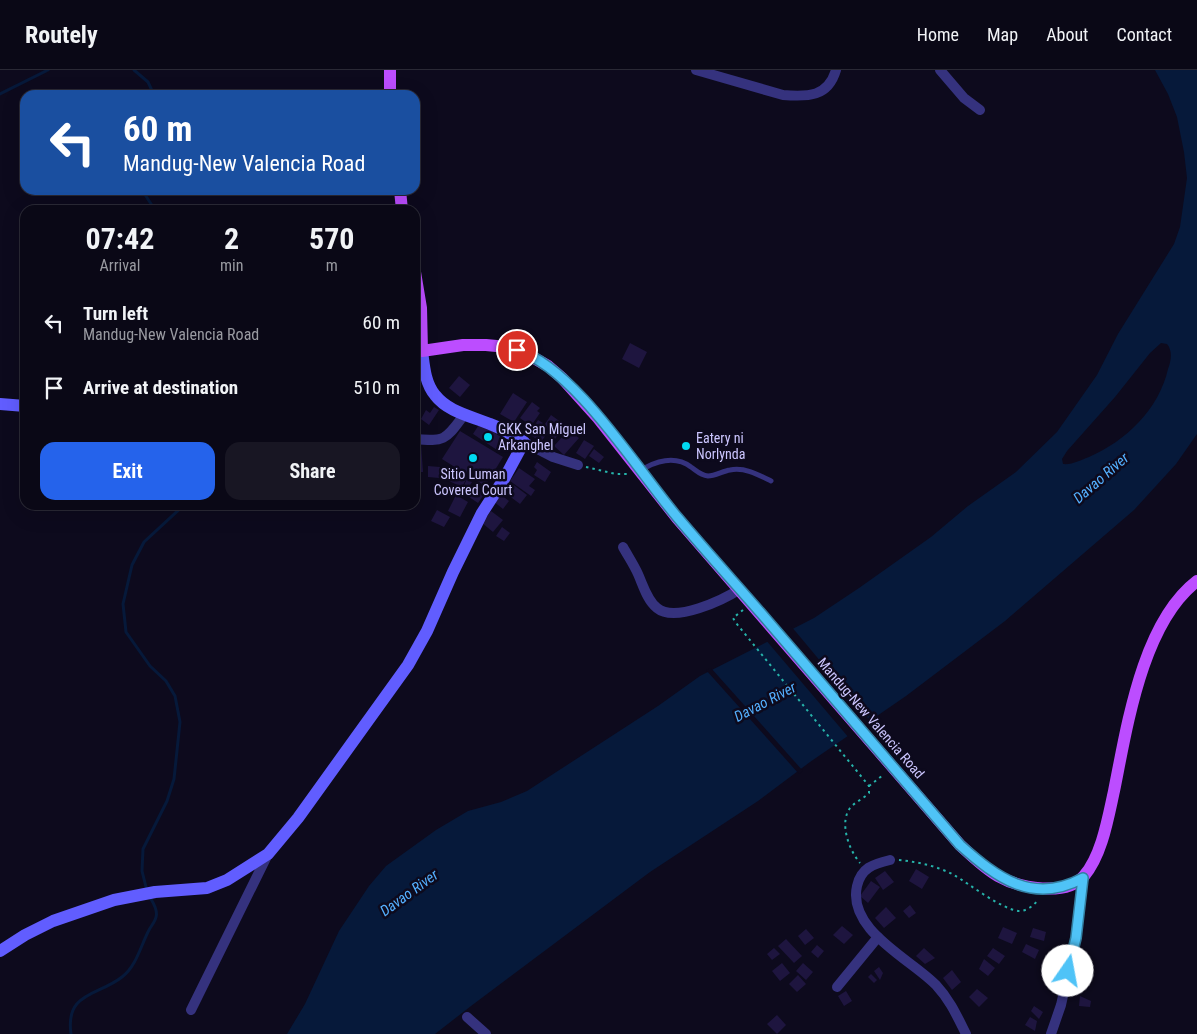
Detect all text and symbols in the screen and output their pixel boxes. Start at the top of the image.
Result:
text: Routely [25,21,98,49]
text: Home [917,24,959,45]
text: Map [987,24,1018,45]
text: About [1046,24,1088,45]
text: Contact [1116,24,1172,45]
text: 60 m [123,109,192,150]
icon: left [40,110,105,175]
text: Mandug-New Valencia Road [123,151,365,176]
text: 07:42 [86,221,154,256]
text: 2 [224,221,239,256]
text: 570 [309,221,354,256]
text: Arrival [100,256,140,275]
text: min [220,256,243,275]
text: m [326,256,338,275]
text: Turn left [83,302,148,325]
icon: left [40,309,68,337]
text: 60 m [363,311,400,334]
text: Mandug-New Valencia Road [83,325,259,344]
pin [496,329,538,371]
icon: arrive [503,336,531,364]
icon: arrive [40,374,68,402]
text: Arrive at destination [83,376,238,399]
text: 510 m [353,376,400,399]
place label: GKK San Miguel Arkanghel [498,421,586,453]
place label: Eatery ni Norlynda [696,430,745,462]
marker: GKK San Miguel Arkanghel [482,431,494,443]
marker: Eatery ni Norlynda [680,440,692,452]
button: Exit [40,442,215,500]
button: Share [225,442,400,500]
water label: Davao River [1070,449,1133,507]
marker: Sitio Luman Covered Court [467,452,479,464]
place label: Sitio Luman Covered Court [434,466,512,498]
street label: Mandug-New Valencia Road [814,655,928,781]
water label: Davao River [731,678,799,726]
water label: Davao River [376,866,442,920]
position arrow [1041,944,1093,996]

